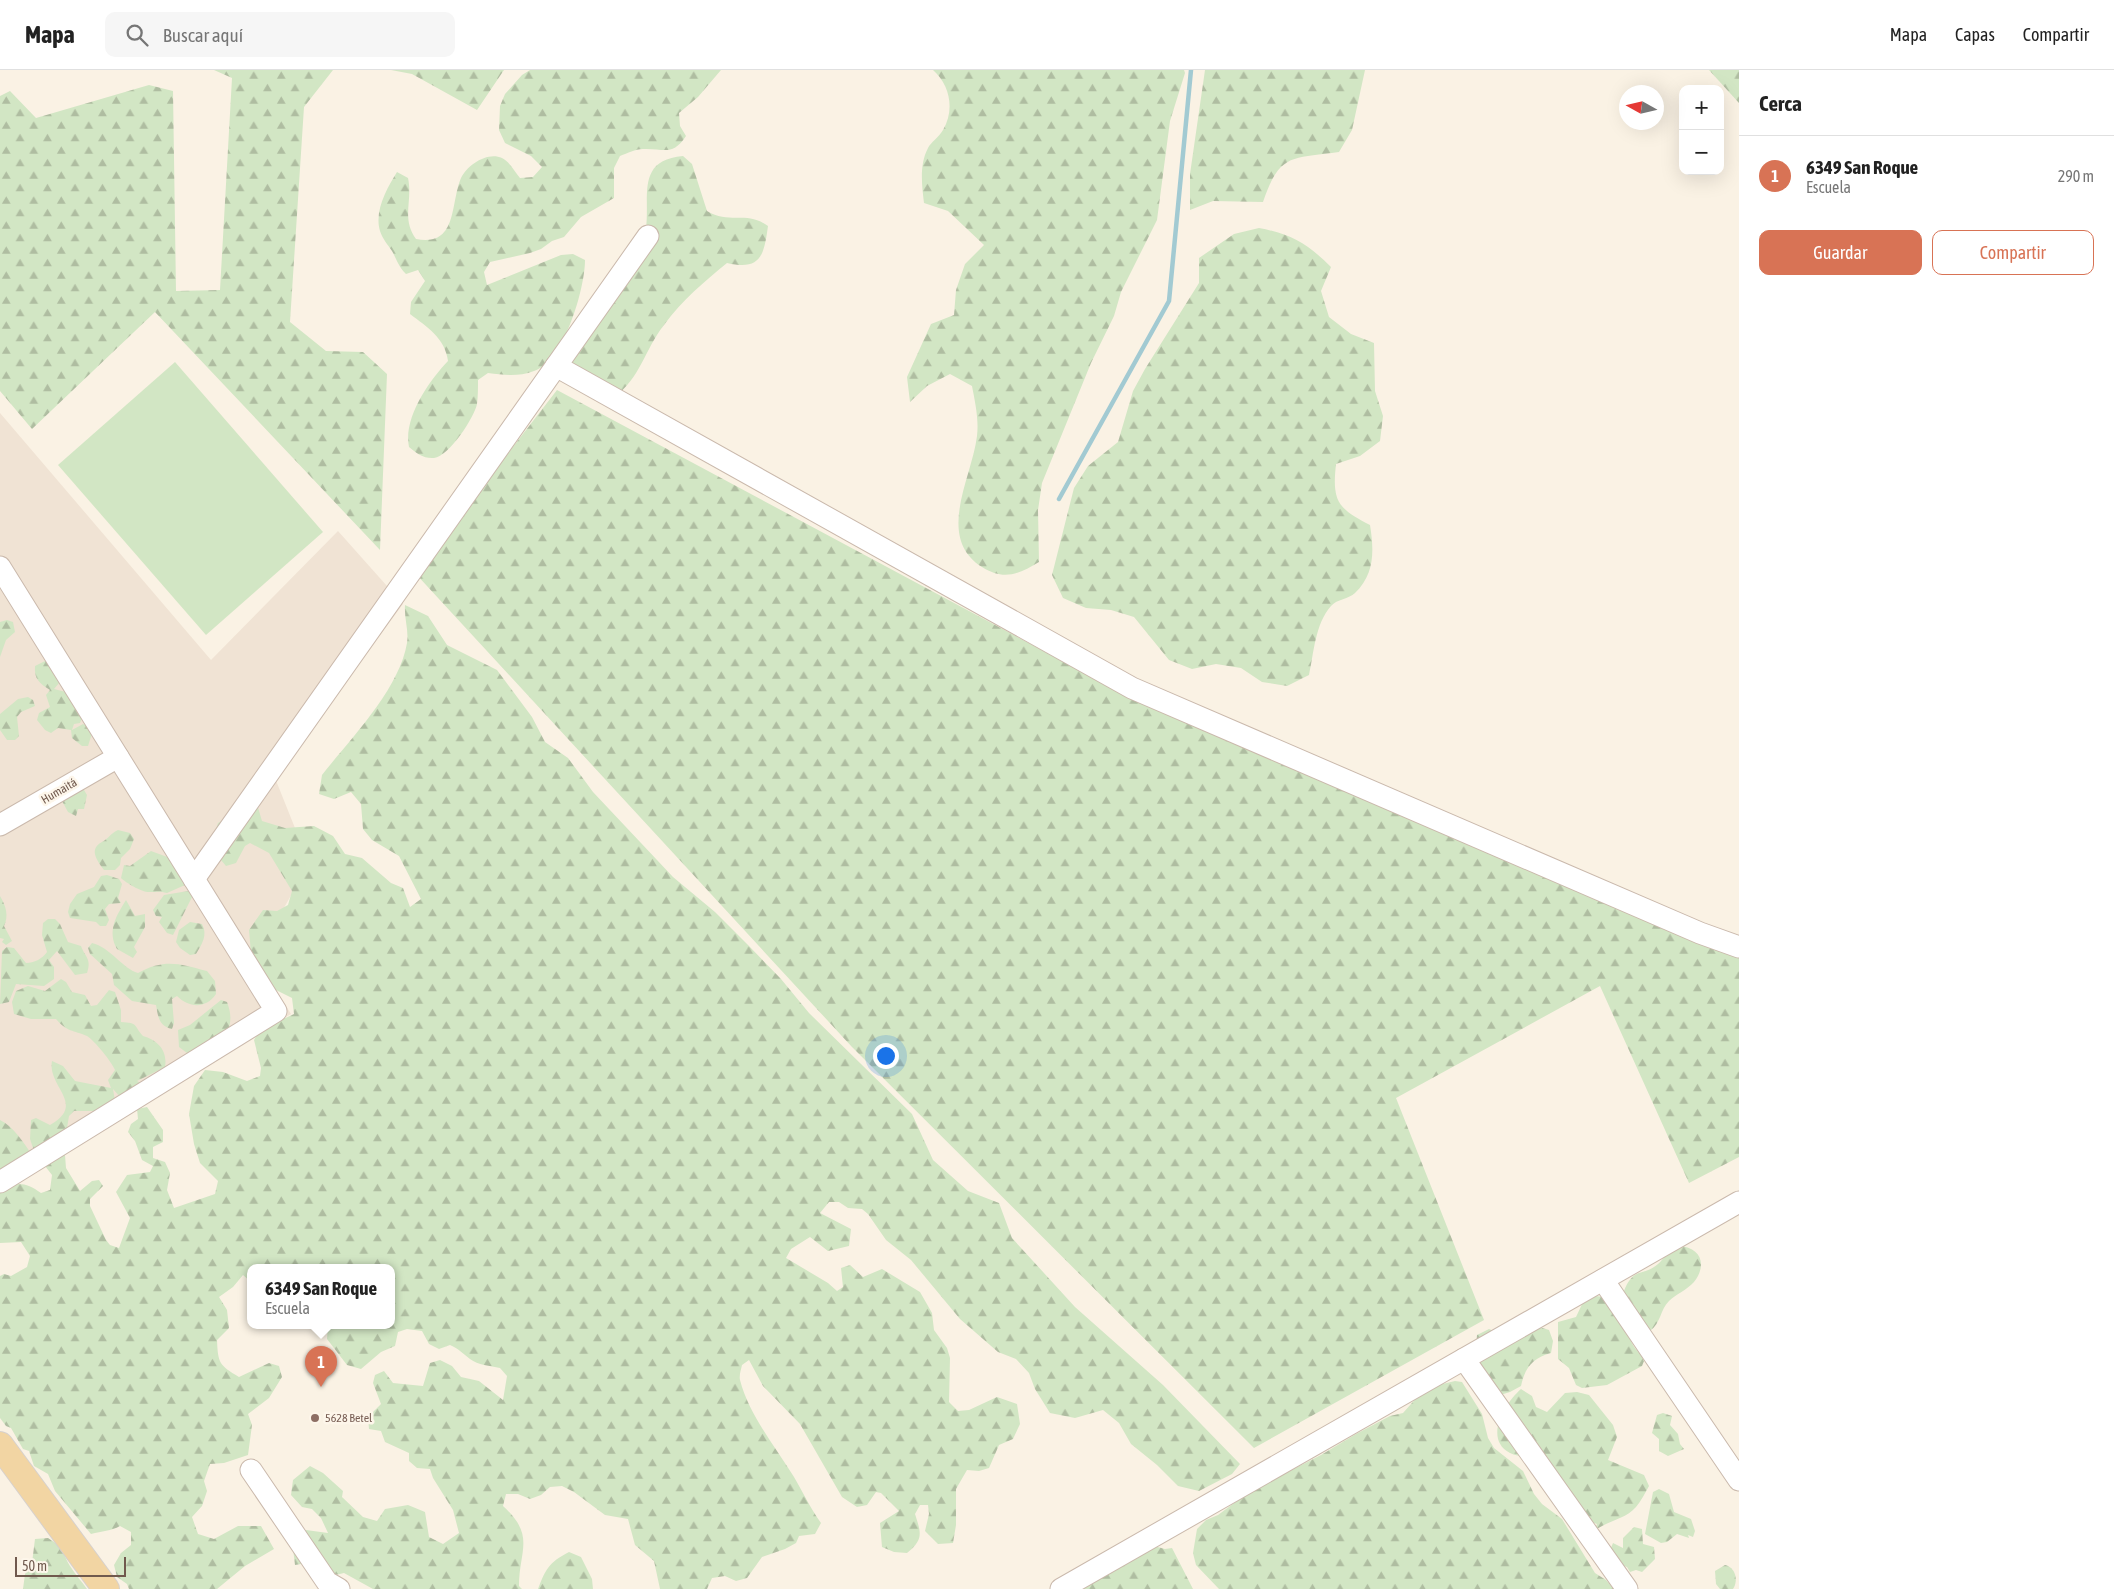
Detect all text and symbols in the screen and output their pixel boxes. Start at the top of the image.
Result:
search box [105,12,455,57]
text: Mapa [25,21,75,48]
icon: search [123,21,151,49]
text: Buscar aquí [163,24,243,46]
text: Mapa [1890,24,1927,45]
text: Capas [1955,24,1995,45]
text: Compartir [2023,24,2089,45]
north arrow [1619,85,1664,130]
map controls [1679,85,1724,175]
button: + [1679,85,1724,130]
text: Cerca [1759,91,1802,115]
button: − [1679,130,1724,175]
text: 6349 San Roque [1806,156,1918,178]
text: 1 [1771,167,1779,185]
text: 290 m [2058,167,2094,185]
text: Escuela [1806,178,1851,196]
button: Guardar [1759,230,1922,275]
button: Compartir [1932,230,2094,275]
street label: Humaitá [39,775,79,807]
your location [873,1043,899,1069]
popup [247,1264,395,1329]
text: 6349 San Roque [265,1277,377,1299]
text: Escuela [265,1299,310,1317]
pin: 1 [305,1346,337,1387]
place label: 5628 Betel [325,1411,373,1425]
marker: 5628 Betel [309,1412,321,1424]
scale bar [15,1554,126,1577]
text: 50 m [22,1558,47,1574]

